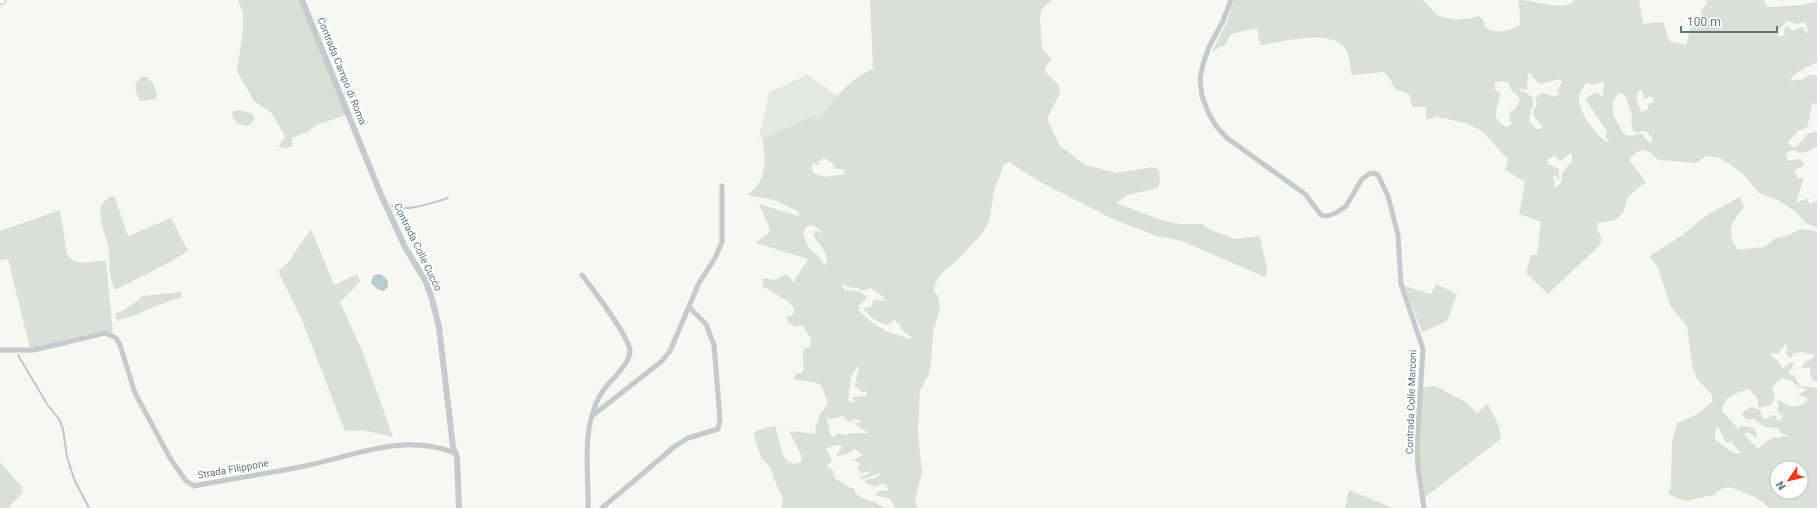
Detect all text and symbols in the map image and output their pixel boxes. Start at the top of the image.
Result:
scale bar [1681,8,1777,34]
text: 100 m [1687,15,1721,29]
street label: Contrada Campo di Roma [315,16,369,126]
street label: Contrada Colle Cucco [392,201,444,293]
street label: Contrada Colle Marconi [1404,350,1418,454]
street label: Strada Filippone [197,457,269,481]
north arrow [1769,460,1809,500]
text: N [1774,478,1789,492]

